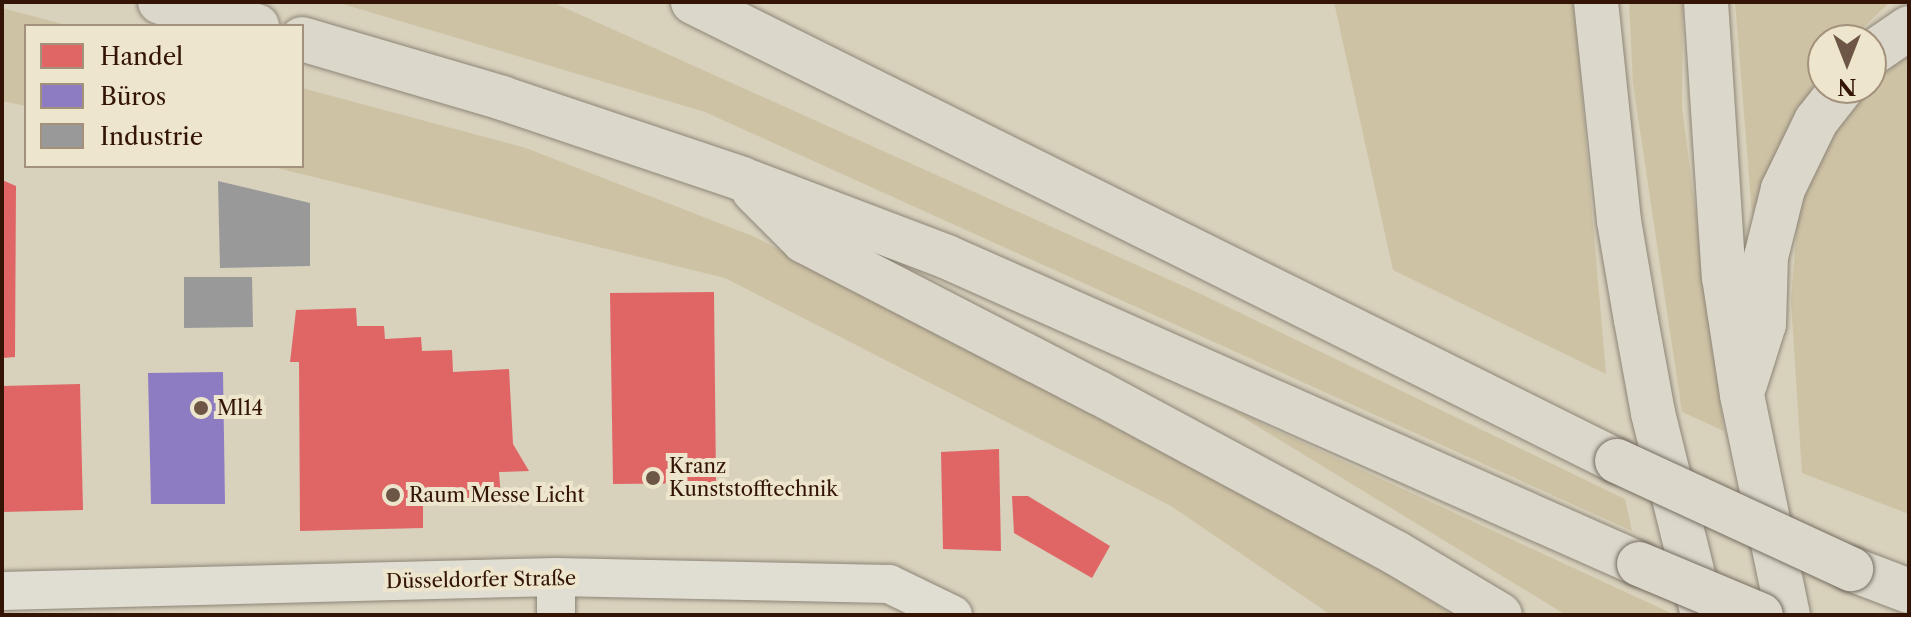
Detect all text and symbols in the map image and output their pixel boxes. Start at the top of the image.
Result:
legend [24,24,304,168]
north arrow [1807,24,1887,104]
text: Handel [100,42,183,71]
text: N [1837,73,1857,100]
text: Büros [100,82,166,111]
text: Industrie [100,122,203,151]
place label: Ml14 [217,396,263,420]
marker: Ml14 [192,399,210,417]
place label: Kranz Kunststofftechnik [669,454,838,501]
marker: Kranz Kunststofftechnik [644,469,662,487]
place label: Raum Messe Licht [409,483,585,507]
marker: Raum Messe Licht [384,486,402,504]
street label: Düsseldorfer Straße [386,566,576,594]

